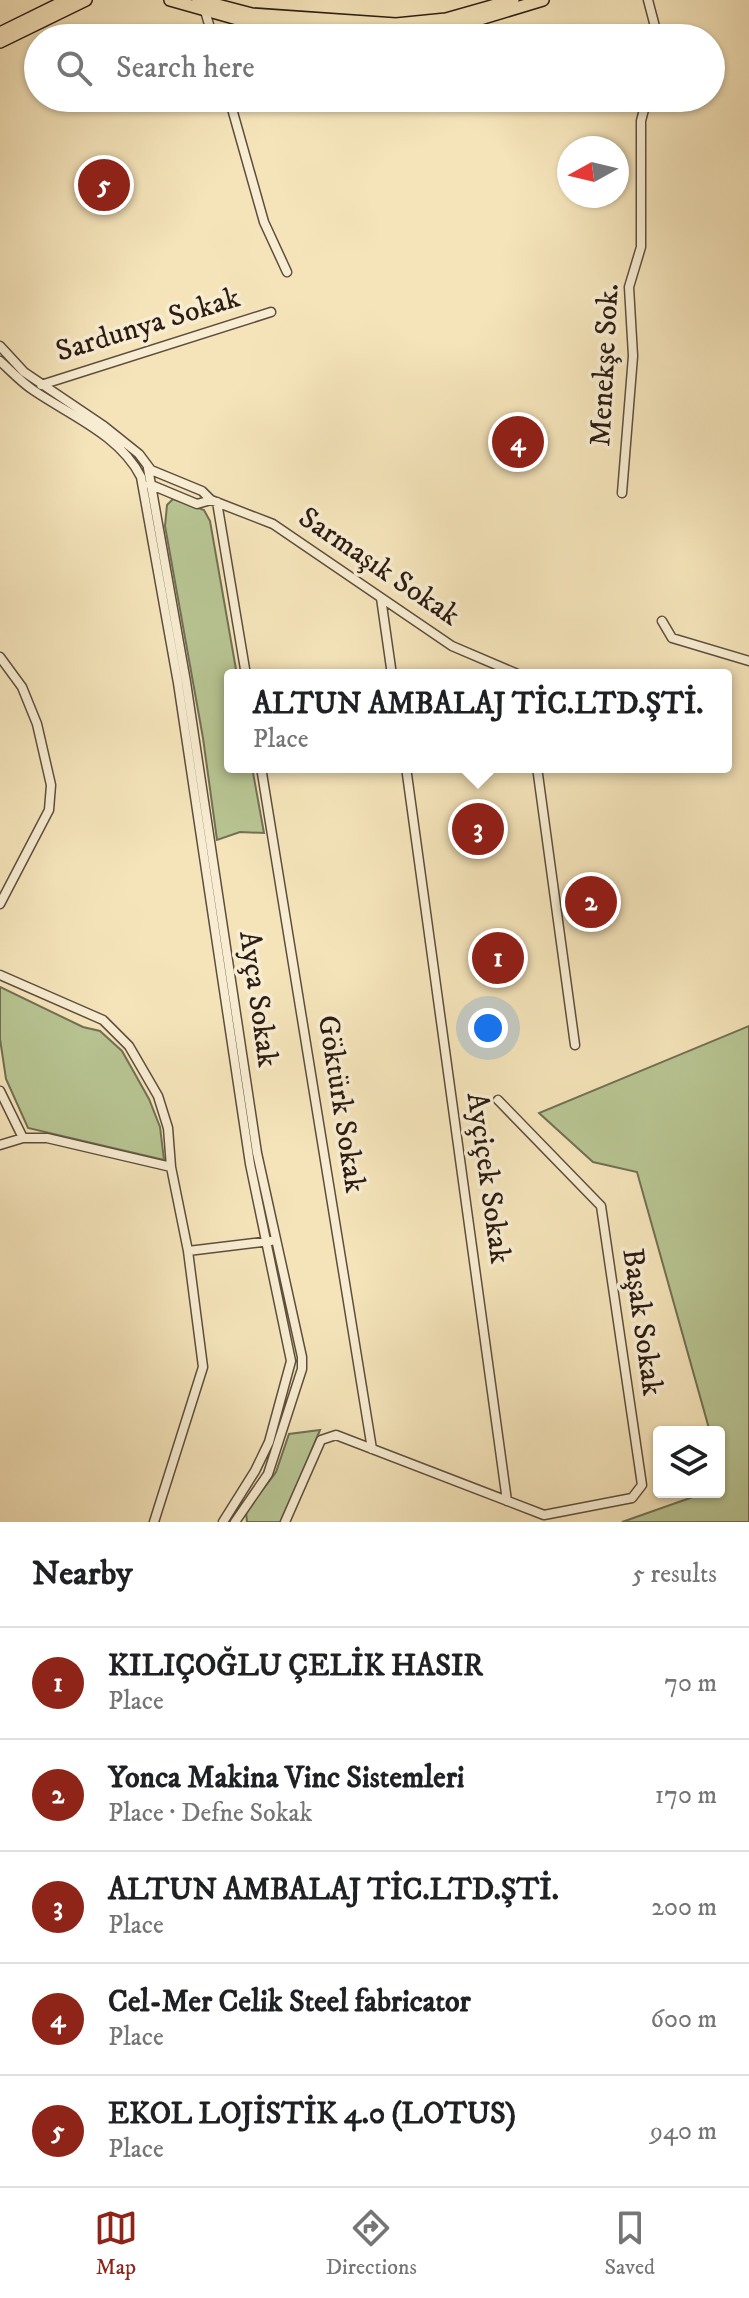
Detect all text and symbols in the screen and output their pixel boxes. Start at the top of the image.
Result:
search box [24,24,725,112]
icon: search [52,46,96,90]
text: Search here [116,50,255,87]
north arrow [557,136,629,208]
pin: 5 [78,155,130,215]
street label: Sardunya Sokak [51,279,245,371]
street label: Menekşe Sok. [582,282,628,448]
pin: 4 [492,412,544,472]
street label: Sarmaşık Sokak [291,499,467,635]
popup [224,669,732,773]
text: ALTUN AMBALAJ TİC.LTD.ŞTİ. [253,686,703,723]
text: Place [253,723,308,756]
pin: 3 [452,799,504,859]
pin: 2 [565,872,617,932]
street label: Ayça Sokak [230,928,286,1070]
pin: 1 [472,928,524,988]
your location [468,1008,508,1048]
street label: Göktürk Sokak [309,1013,373,1196]
street label: Ayçiçek Sokak [458,1090,518,1266]
street label: Başak Sokak [613,1246,671,1398]
map controls [653,1426,725,1498]
button: layers [653,1426,725,1498]
text: Nearby [32,1553,133,1595]
text: 5 results [632,1558,717,1591]
text: KILIÇOĞLU ÇELİK HASIR [108,1648,483,1685]
text: 1 [53,1667,63,1700]
text: 70 m [664,1667,717,1700]
text: Place [108,1685,164,1718]
text: Yonca Makina Vinc Sistemleri [108,1760,465,1797]
text: 2 [52,1779,64,1812]
text: 170 m [655,1779,717,1812]
text: Place · Defne Sokak [108,1797,312,1830]
text: ALTUN AMBALAJ TİC.LTD.ŞTİ. [108,1872,559,1909]
text: 3 [53,1891,63,1924]
text: 200 m [651,1891,717,1924]
text: Place [108,1909,164,1942]
text: Cel-Mer Celik Steel fabricator [108,1984,471,2021]
text: 4 [51,2003,65,2036]
text: 600 m [650,2003,717,2036]
text: Place [108,2021,164,2054]
text: EKOL LOJİSTİK 4.0 (LOTUS) [108,2096,516,2133]
text: 5 [52,2115,64,2148]
text: 940 m [650,2115,717,2148]
text: Place [108,2133,164,2166]
tab: Map [94,2206,138,2281]
tab: Directions [326,2206,417,2281]
tab: Saved [605,2206,655,2281]

